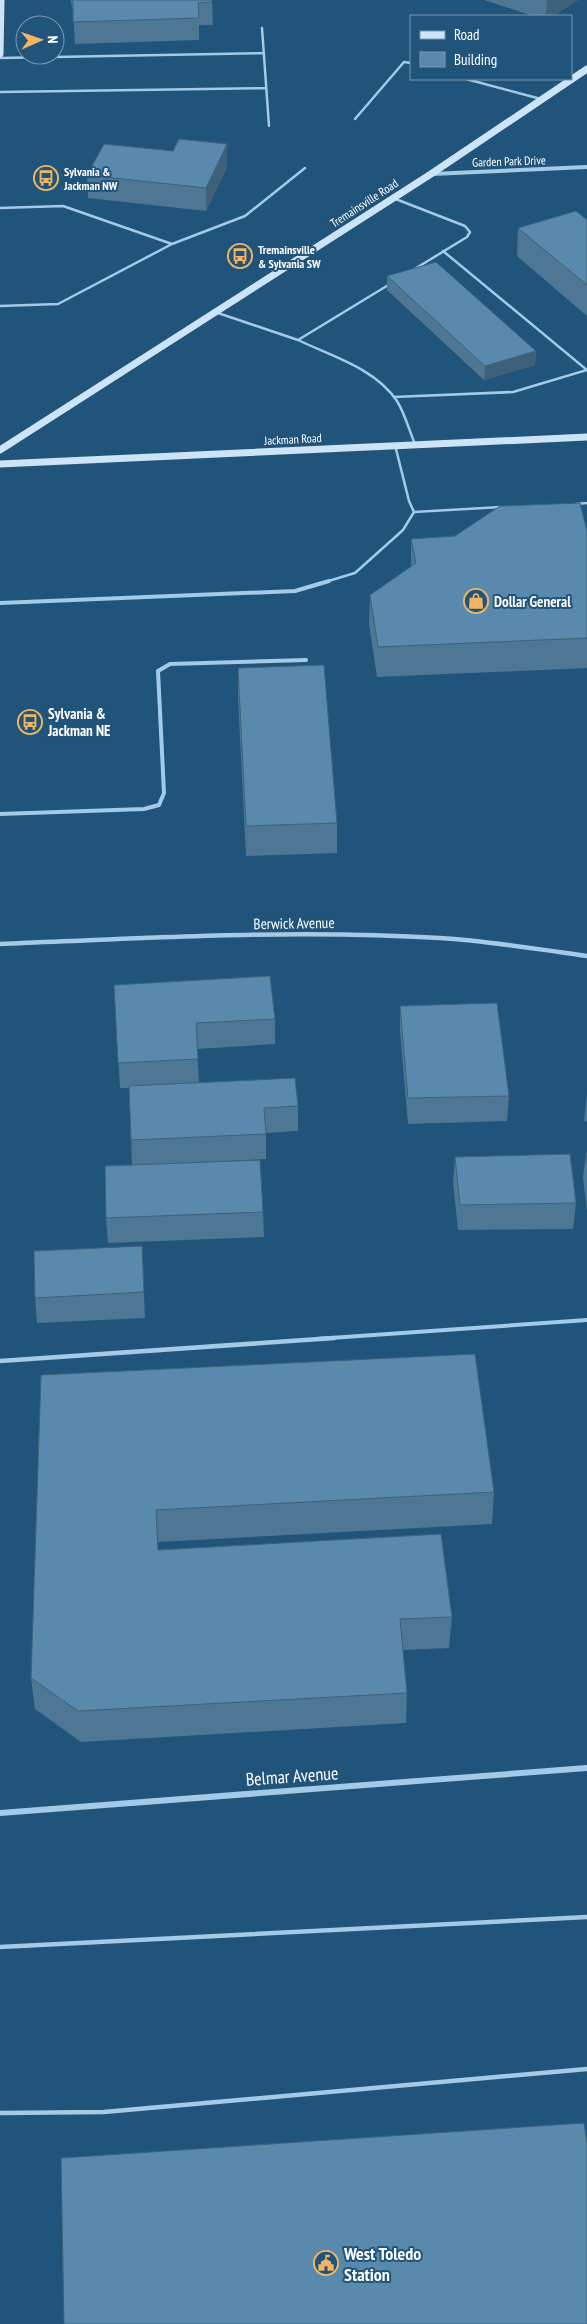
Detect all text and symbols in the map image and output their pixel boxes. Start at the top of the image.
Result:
north arrow [15,15,65,65]
legend [410,15,572,80]
text: Road [454,25,480,44]
text: N [44,35,62,44]
text: Building [454,50,497,69]
street label: Garden Park Drive [472,152,546,170]
place label: Sylvania & Jackman NW [63,164,118,193]
bus stop icon: Sylvania & Jackman NW [33,165,59,191]
street label: Tremainsville Road [327,175,401,231]
place label: Tremainsville & Sylvania SW [258,242,321,271]
bus stop icon: Tremainsville & Sylvania SW [227,243,253,269]
street label: Jackman Road [263,430,322,448]
shop icon: Dollar General [463,588,489,614]
place label: Dollar General [494,592,571,611]
place label: Sylvania & Jackman NE [47,704,110,740]
bus stop icon: Sylvania & Jackman NE [17,709,43,735]
street label: Berwick Avenue [253,913,335,933]
street label: Belmar Avenue [245,1761,339,1791]
place label: West Toledo Station [343,2242,421,2286]
public building icon: West Toledo Station [313,2250,339,2276]

